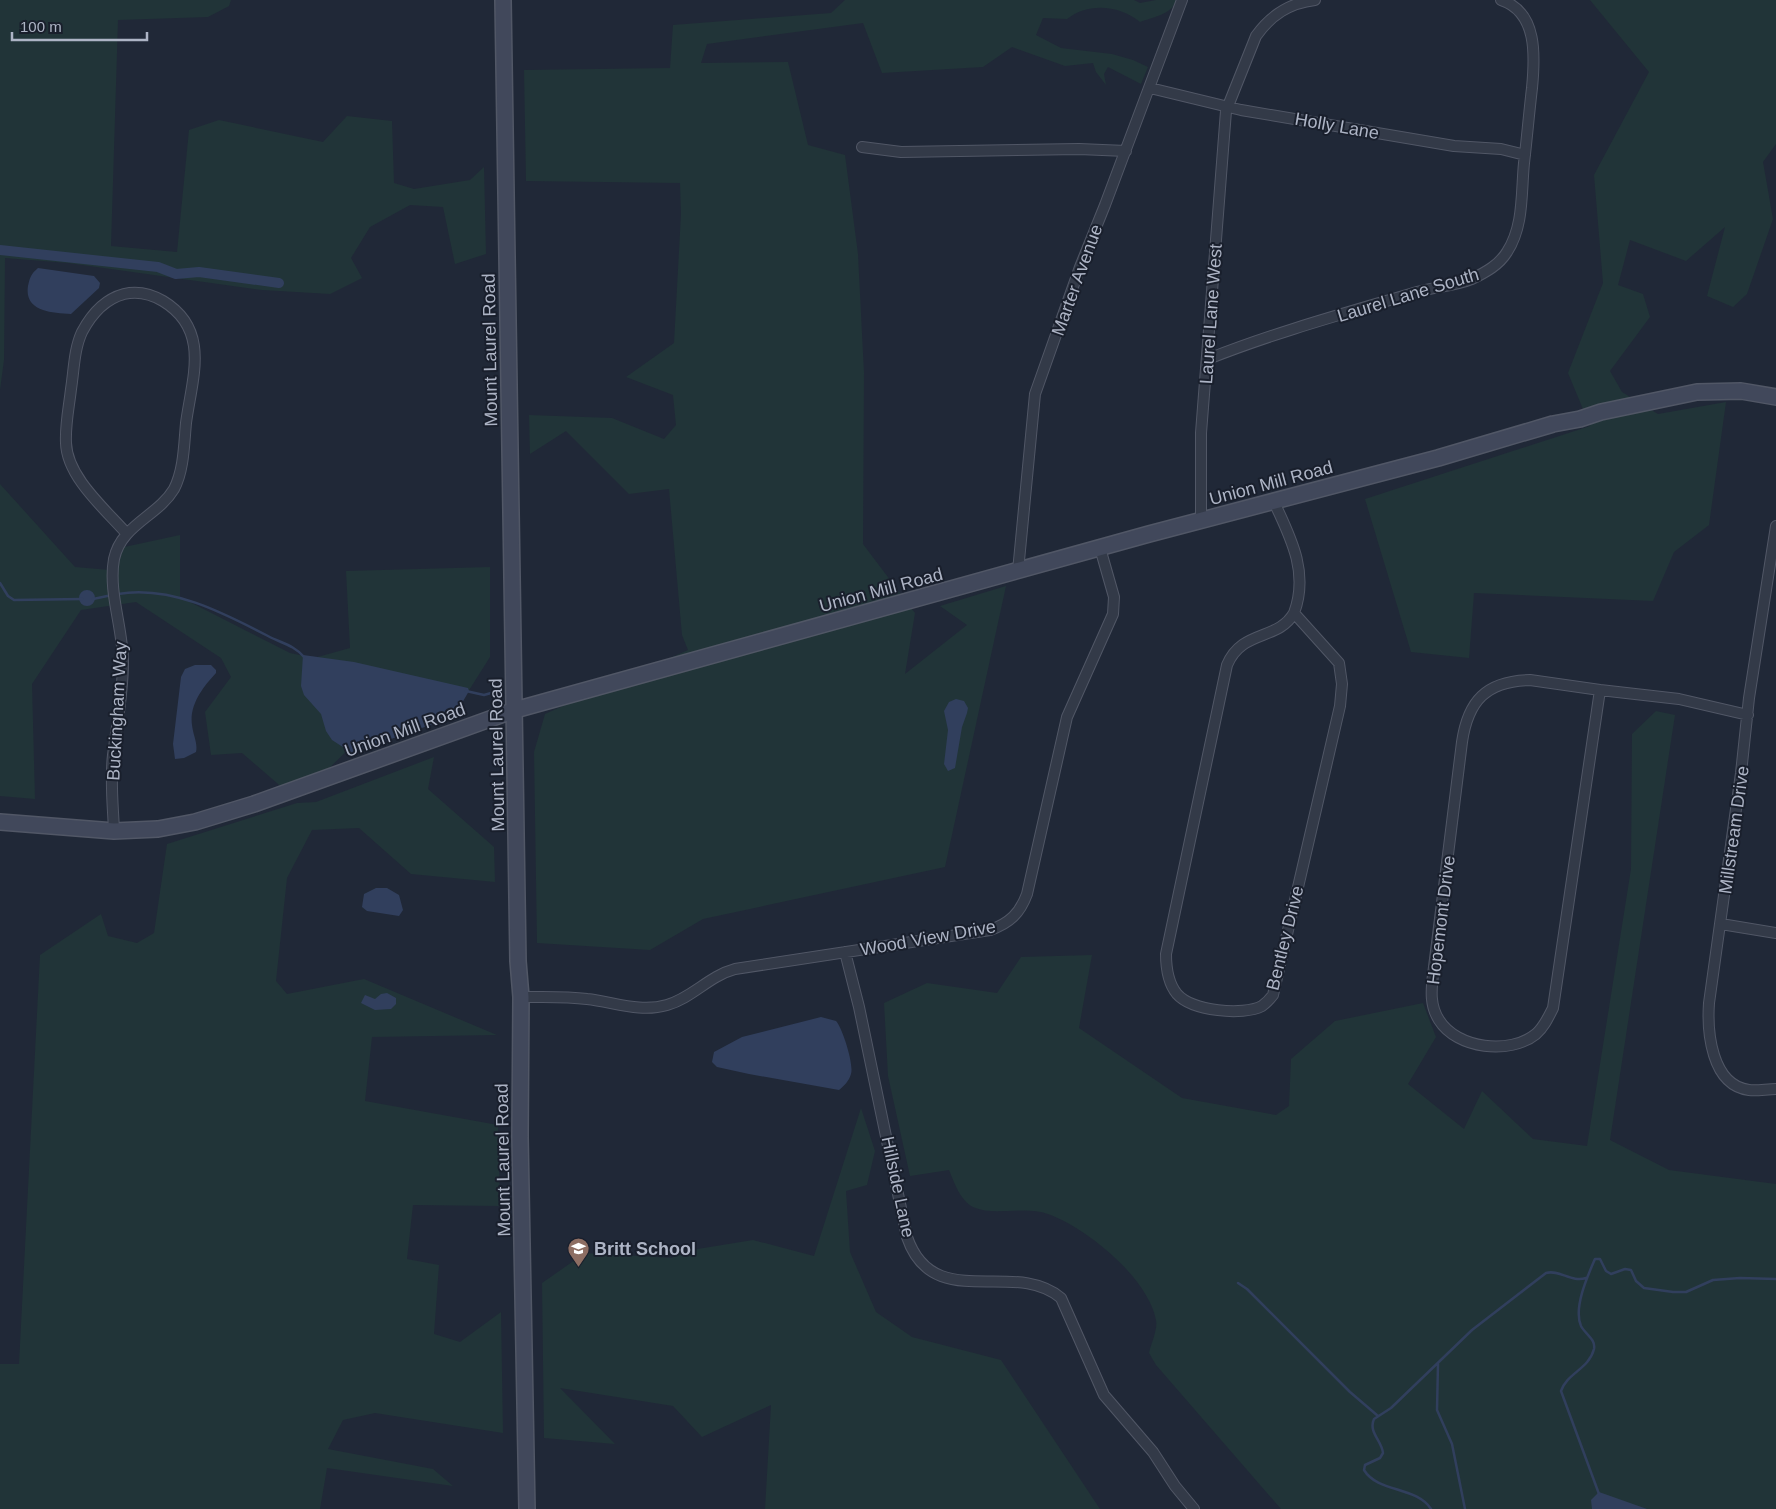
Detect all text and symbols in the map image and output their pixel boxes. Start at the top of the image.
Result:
scale bar [12,10,148,42]
text: 100 m [20,18,62,35]
street label: Holly Lane [1293,109,1381,143]
street label: Marter Avenue [1048,222,1106,338]
street label: Laurel Lane West [1196,243,1226,385]
street label: Laurel Lane South [1335,264,1481,326]
street label: Mount Laurel Road [479,273,501,427]
street label: Union Mill Road [1207,457,1335,509]
street label: Union Mill Road [817,564,945,616]
street label: Buckingham Way [103,641,131,781]
street label: Mount Laurel Road [486,678,508,832]
street label: Union Mill Road [342,699,468,761]
street label: Millstream Drive [1715,765,1753,895]
street label: Hopemont Drive [1423,854,1459,986]
street label: Bentley Drive [1262,884,1308,992]
street label: Wood View Drive [859,916,997,960]
street label: Mount Laurel Road [492,1083,514,1237]
street label: Hillside Lane [878,1135,918,1239]
school or university icon: Britt School [566,1237,590,1268]
place label: Britt School [594,1239,696,1259]

